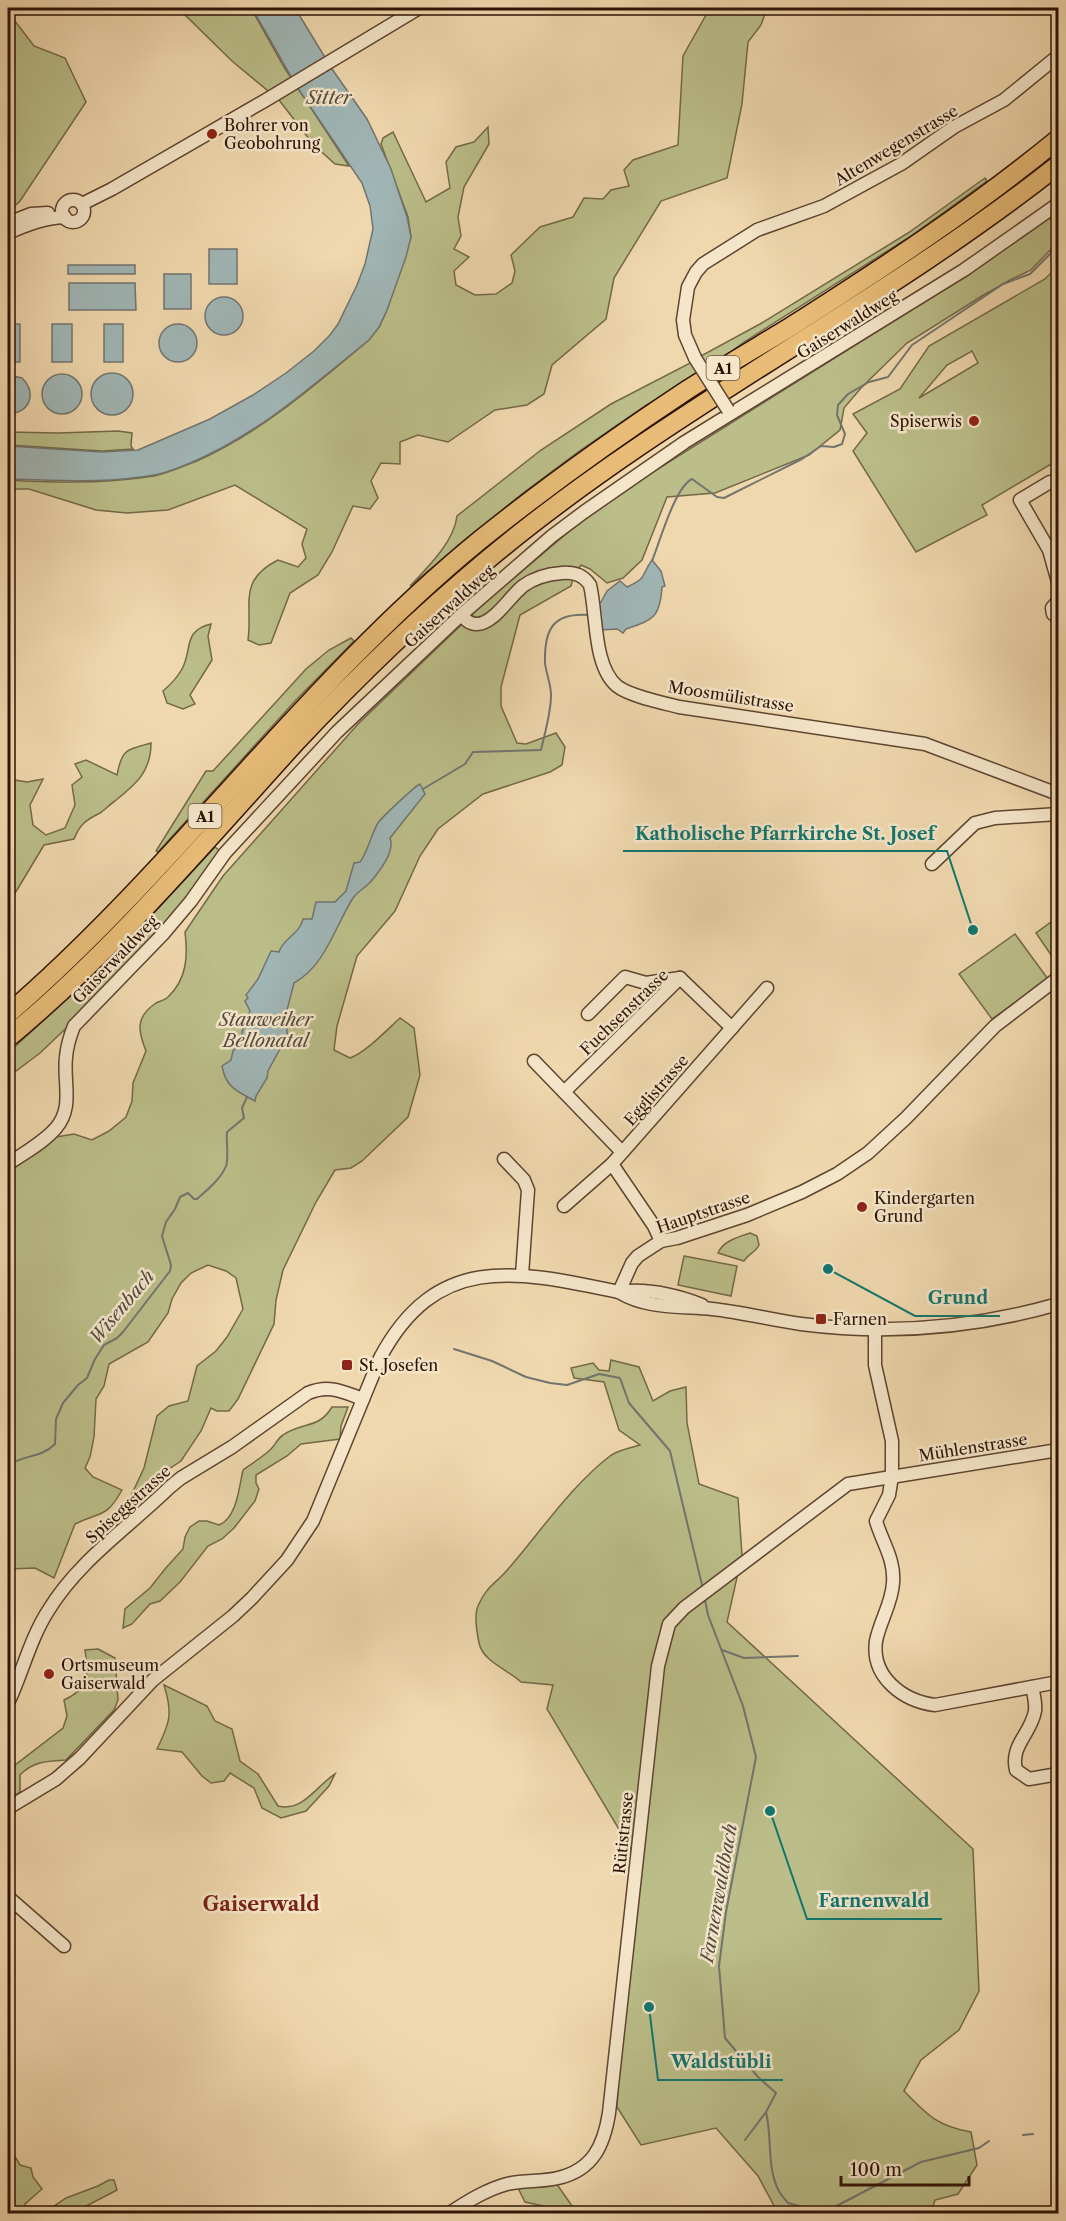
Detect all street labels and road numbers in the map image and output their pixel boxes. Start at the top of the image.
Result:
street label: Altenwegenstrasse [830,100,961,190]
street label: Gaiserwaldweg [793,285,901,363]
road number: A1 [706,356,740,380]
street label: Gaiserwaldweg [400,560,499,652]
street label: Moosmülistrasse [667,676,795,716]
road number: A1 [188,804,222,828]
street label: Gaiserwaldweg [68,910,162,1007]
street label: Fuchsenstrasse [576,965,672,1059]
street label: Egglistrasse [620,1050,692,1130]
street label: Hauptstrasse [653,1187,753,1237]
street label: Mühlenstrasse [917,1429,1029,1465]
street label: Spiseggstrasse [81,1461,175,1547]
street label: Rütistrasse [609,1791,637,1875]

